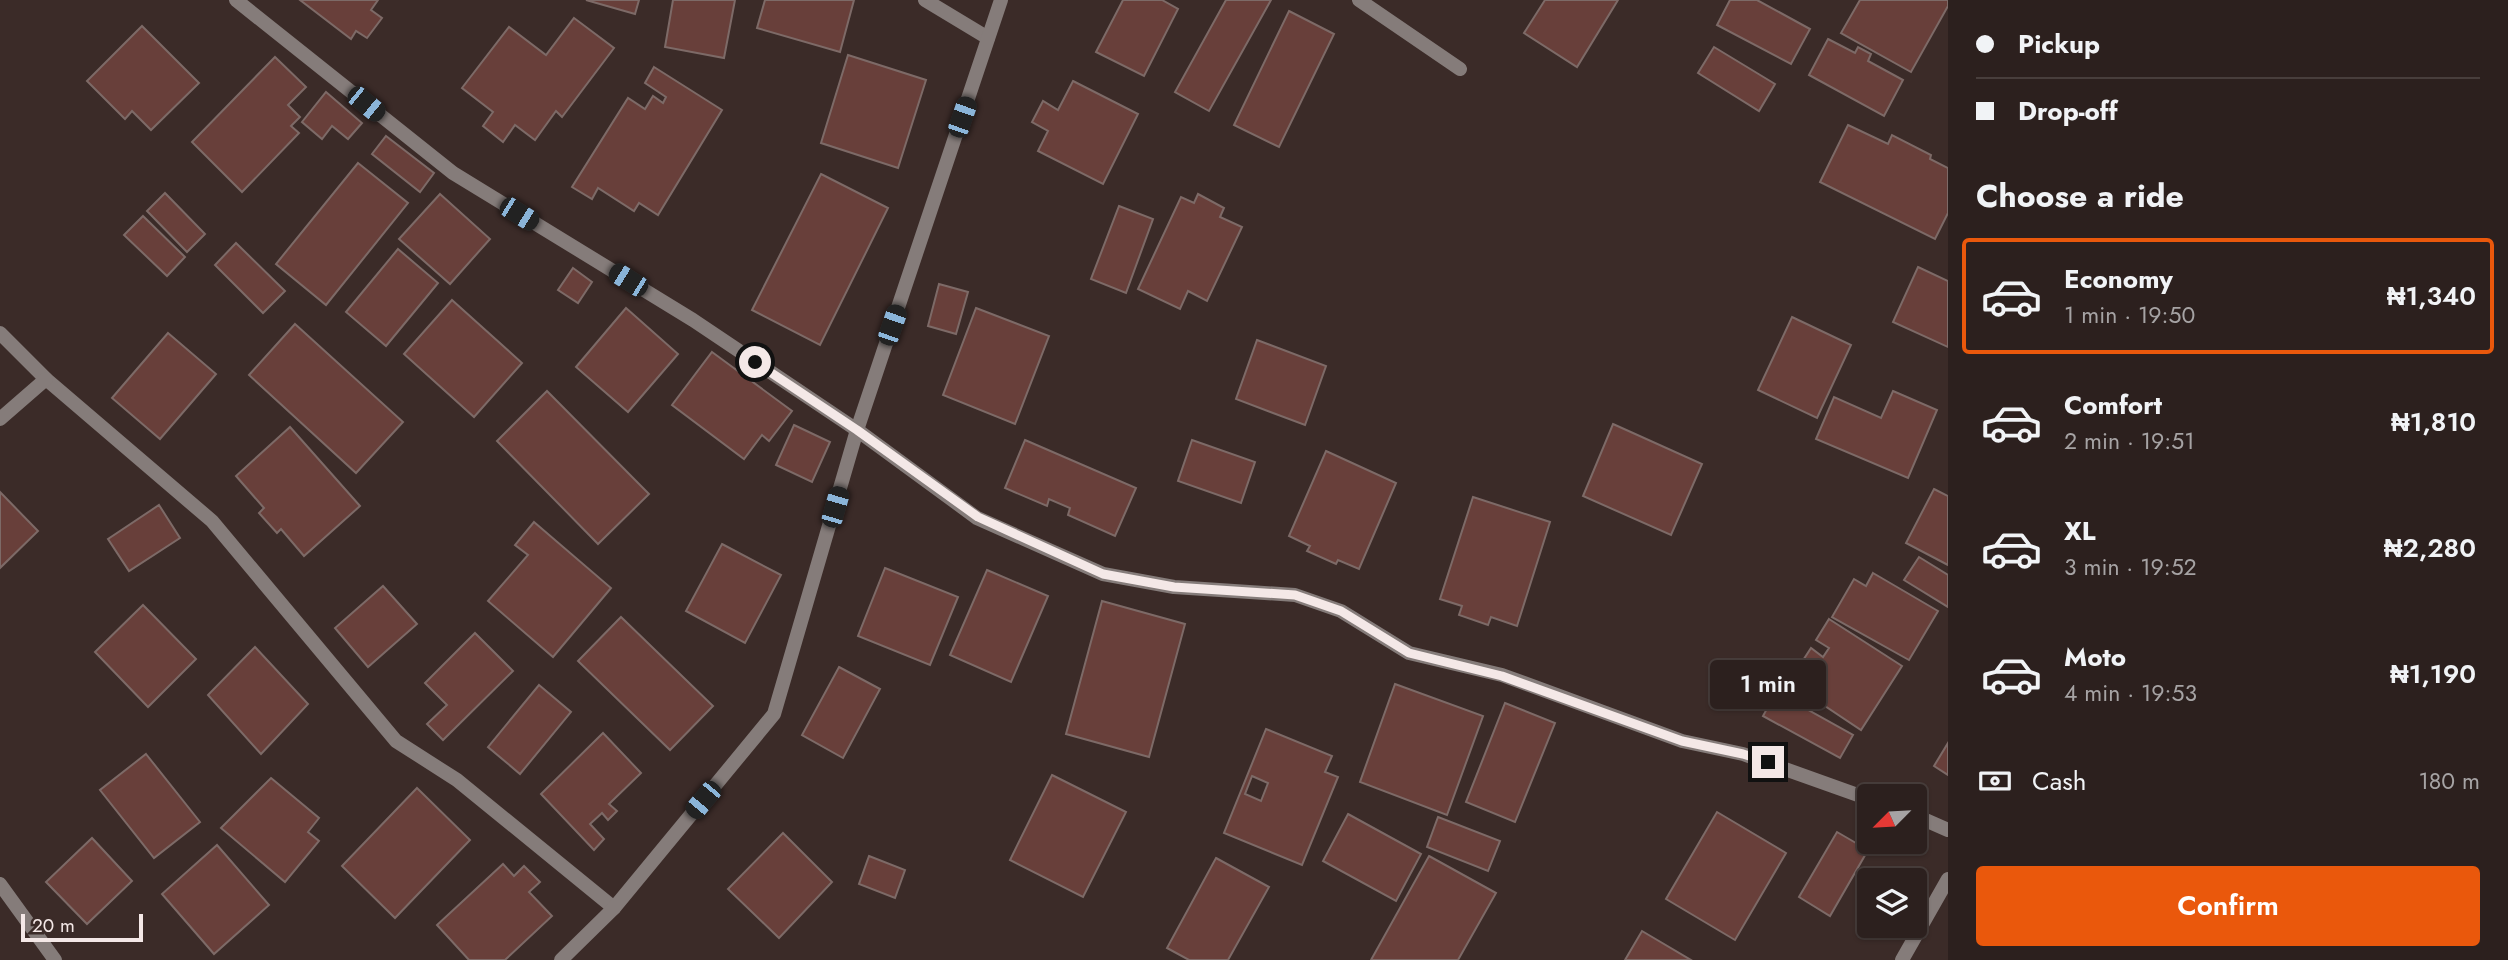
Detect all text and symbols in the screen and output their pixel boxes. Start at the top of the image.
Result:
text: Pickup [2018,25,2100,63]
car [344,83,389,125]
text: Drop-off [2018,92,2118,130]
car [946,94,979,140]
text: Choose a ride [1976,173,2184,219]
car [496,194,543,234]
car [605,260,652,300]
text: Economy [2064,260,2173,298]
icon: car [1980,265,2043,328]
text: ₦1,340 [2387,277,2476,315]
text: 1 min · 19:50 [2064,298,2195,332]
car [876,302,909,348]
route start [739,346,771,378]
text: Comfort [2064,386,2162,424]
icon: car [1980,391,2043,454]
text: ₦1,810 [2391,403,2476,441]
text: 2 min · 19:51 [2064,424,2195,458]
car [820,484,851,530]
text: XL [2064,512,2096,550]
icon: car [1980,517,2043,580]
text: ₦2,280 [2384,529,2476,567]
text: 3 min · 19:52 [2064,550,2197,584]
text: Moto [2064,638,2126,676]
icon: car [1980,643,2043,706]
text: ₦1,190 [2390,655,2476,693]
callout: 1 min [1710,660,1826,710]
text: 1 min [1740,667,1796,701]
text: 4 min · 19:53 [2064,676,2197,710]
route end [1752,746,1784,778]
icon: cash [1976,762,2014,800]
text: Cash [2032,762,2086,800]
text: 180 m [2418,764,2480,798]
car [682,777,725,823]
north arrow [1857,784,1927,854]
map controls [1857,784,1927,938]
button: Confirm [1976,866,2480,946]
button: layers [1857,868,1927,938]
scale bar [21,911,144,943]
text: 20 m [32,912,75,939]

